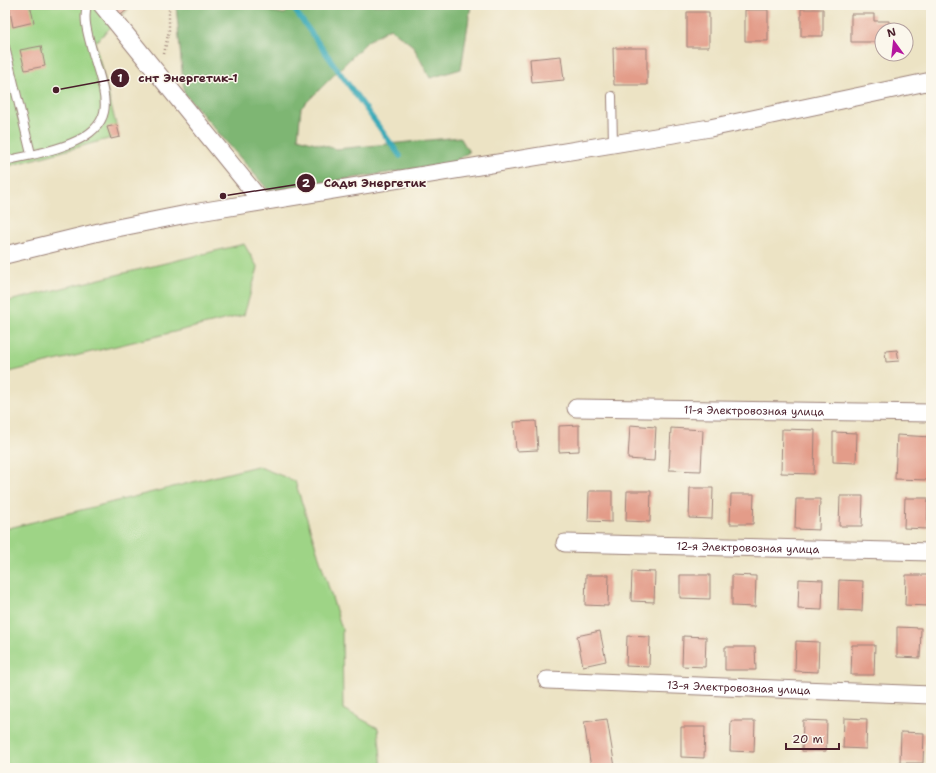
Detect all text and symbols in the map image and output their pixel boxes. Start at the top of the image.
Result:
north arrow [874,22,914,62]
text: N [885,24,898,41]
callout: снт Энергетик-1 [110,66,246,90]
text: 1 [117,70,123,86]
text: снт Энергетик-1 [138,70,238,86]
callout: Сады Энергетик [296,171,434,195]
text: 2 [302,175,311,191]
text: Сады Энергетик [324,175,427,191]
street label: 11-я Электровозная улица [684,402,824,419]
street label: 12-я Электровозная улица [676,538,820,557]
street label: 13-я Электровозная улица [667,677,811,698]
scale bar [786,725,839,751]
text: 20 m [792,731,823,747]

